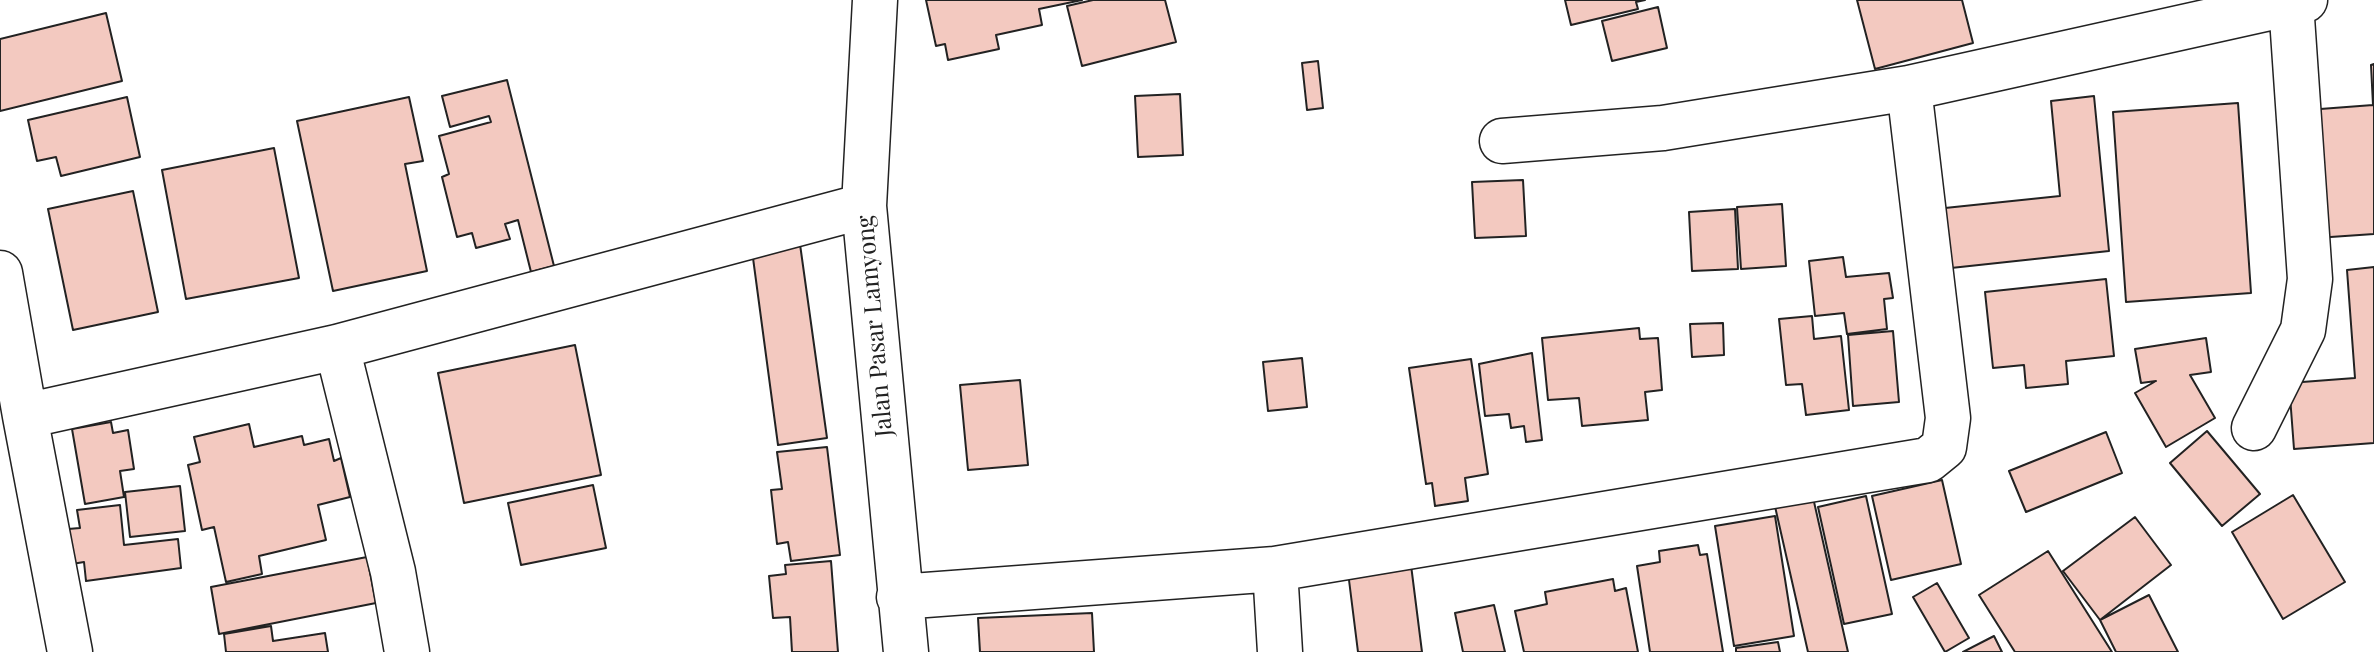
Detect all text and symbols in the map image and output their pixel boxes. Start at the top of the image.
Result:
street label: Jalan Pasar Lamyong [851,214,899,438]

